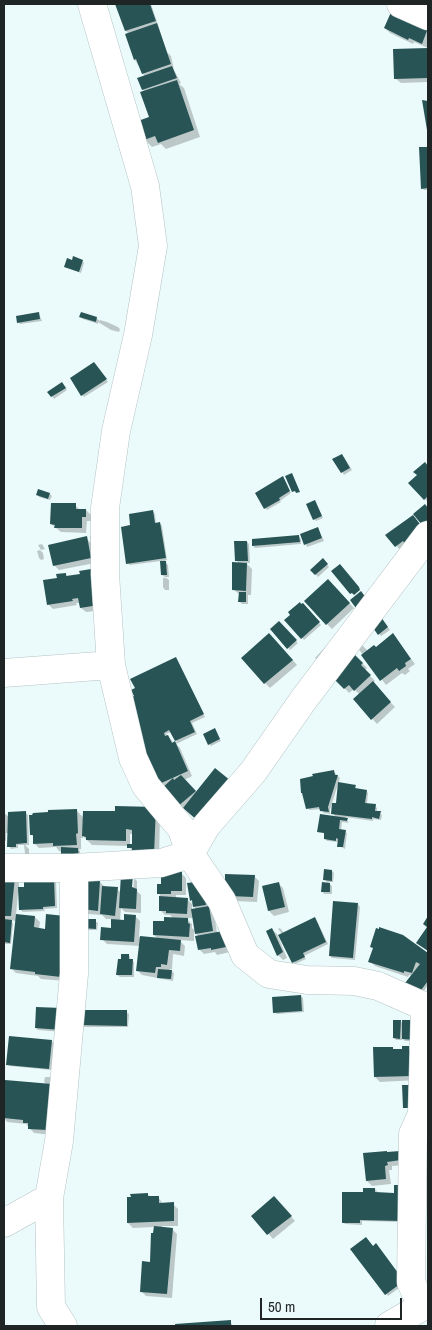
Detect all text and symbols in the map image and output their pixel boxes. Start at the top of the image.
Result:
scale bar [262,1288,404,1320]
text: 50 m [268,1296,295,1317]

